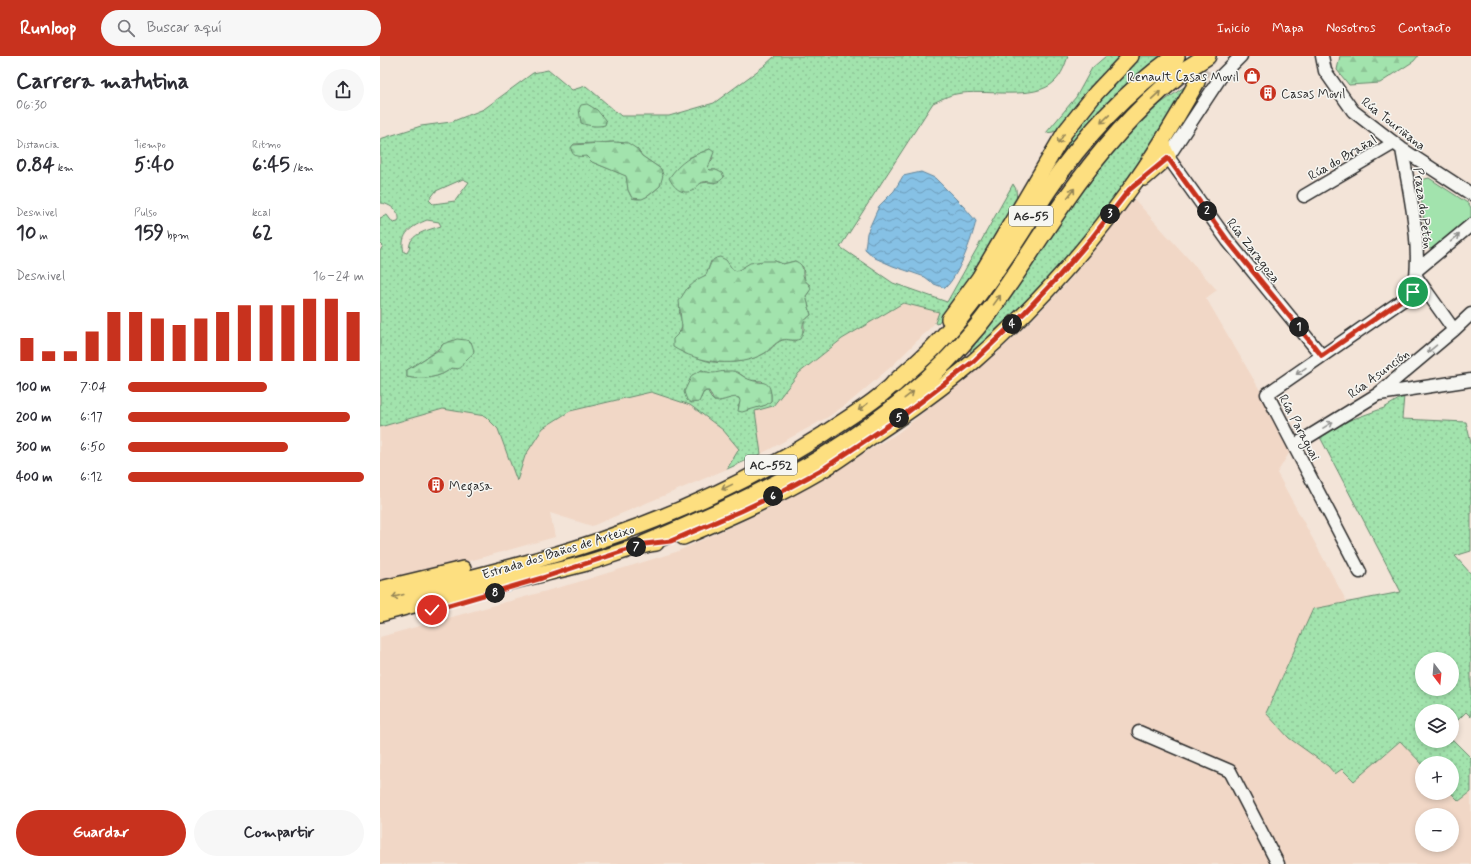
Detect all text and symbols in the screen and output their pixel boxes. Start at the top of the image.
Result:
search box [101,10,381,46]
text: Runloop [20,16,77,41]
icon: search [115,17,137,39]
text: Buscar aquí [147,18,222,38]
text: Inicio [1217,19,1250,37]
text: Mapa [1272,19,1304,37]
text: Nosotros [1326,19,1376,37]
text: Contacto [1398,19,1451,37]
shop icon: Renault Casas Movil [1242,66,1262,86]
text: Carrera matutina [16,68,189,96]
button: share [322,69,364,111]
place label: Renault Casas Movil [1127,69,1239,86]
building icon: Casas Movil [1258,83,1278,103]
place label: Casas Movil [1281,86,1346,103]
one-way arrow [1151,91,1161,100]
street label: Rúa Touriñana [1357,94,1429,155]
text: 06:30 [16,97,47,114]
one-way arrow [1100,114,1110,123]
street label: Rúa do Brañal [1305,132,1380,185]
one-way arrow [1057,133,1065,144]
text: Distancia [16,138,59,152]
text: Tiempo [134,138,166,152]
text: Ritmo [252,138,281,152]
text: 0.84 [16,152,55,179]
text: 5:40 [134,152,174,179]
text: 6:45 [252,152,290,179]
text: km [55,161,74,175]
text: /km [290,161,314,175]
street label: Praza do Petón [1409,167,1436,250]
one-way arrow [1066,187,1075,198]
pin: 2 [1197,201,1217,221]
pin: 3 [1100,204,1120,224]
text: 2 [1204,204,1210,218]
text: Desnivel [16,206,58,220]
text: Pulso [134,206,157,220]
text: kcal [252,206,270,220]
road number: AG-55 [1009,206,1053,226]
text: 3 [1108,207,1112,221]
street label: Rúa Zaragoza [1221,215,1283,287]
text: 10 [16,220,36,247]
text: 159 [134,220,164,247]
text: 62 [252,220,273,247]
text: m [36,229,48,243]
text: bpm [164,229,189,243]
one-way arrow [1449,234,1460,243]
text: Desnivel [16,268,65,285]
text: 16–24 m [313,268,364,285]
pin [1396,275,1430,309]
icon: arrive [1402,281,1424,303]
one-way arrow [993,294,1001,305]
pin: 4 [1002,314,1022,334]
text: 4 [1009,317,1015,331]
pin: 1 [1289,317,1309,337]
text: 1 [1297,320,1301,334]
one-way arrow [1426,344,1437,353]
street label: Rúa Asunción [1345,346,1413,403]
one-way arrow [1296,366,1307,375]
text: 100 m [16,379,51,396]
text: 7:04 [80,379,107,396]
one-way arrow [904,391,915,399]
street label: Rúa Paraguai [1273,392,1323,464]
one-way arrow [857,403,868,412]
pin: 5 [889,408,909,428]
text: 200 m [16,409,51,426]
text: 6:17 [80,409,102,426]
text: 5 [896,411,902,425]
one-way arrow [1322,421,1333,429]
text: 300 m [16,439,51,456]
text: 6:50 [80,439,105,456]
road number: AC-552 [745,455,797,475]
text: 400 m [16,469,53,486]
text: 6:12 [80,469,103,486]
building icon: Megasa [426,475,446,495]
place label: Megasa [449,478,492,497]
one-way arrow [721,484,733,491]
pin: 6 [763,486,783,506]
text: 6 [770,489,776,503]
street label: Estrada dos Baños de Arteixo [480,521,637,584]
pin: 7 [626,537,646,557]
text: 7 [633,540,639,554]
pin: 8 [485,583,505,603]
text: 8 [492,586,498,600]
one-way arrow [392,593,405,600]
pin [415,593,449,627]
icon: check [421,599,443,621]
north arrow [1415,652,1459,696]
map controls [1415,652,1459,852]
button: layers [1415,704,1459,748]
button: + [1415,756,1459,800]
button: − [1415,808,1459,852]
button: Guardar [16,810,186,856]
button: Compartir [194,810,364,856]

